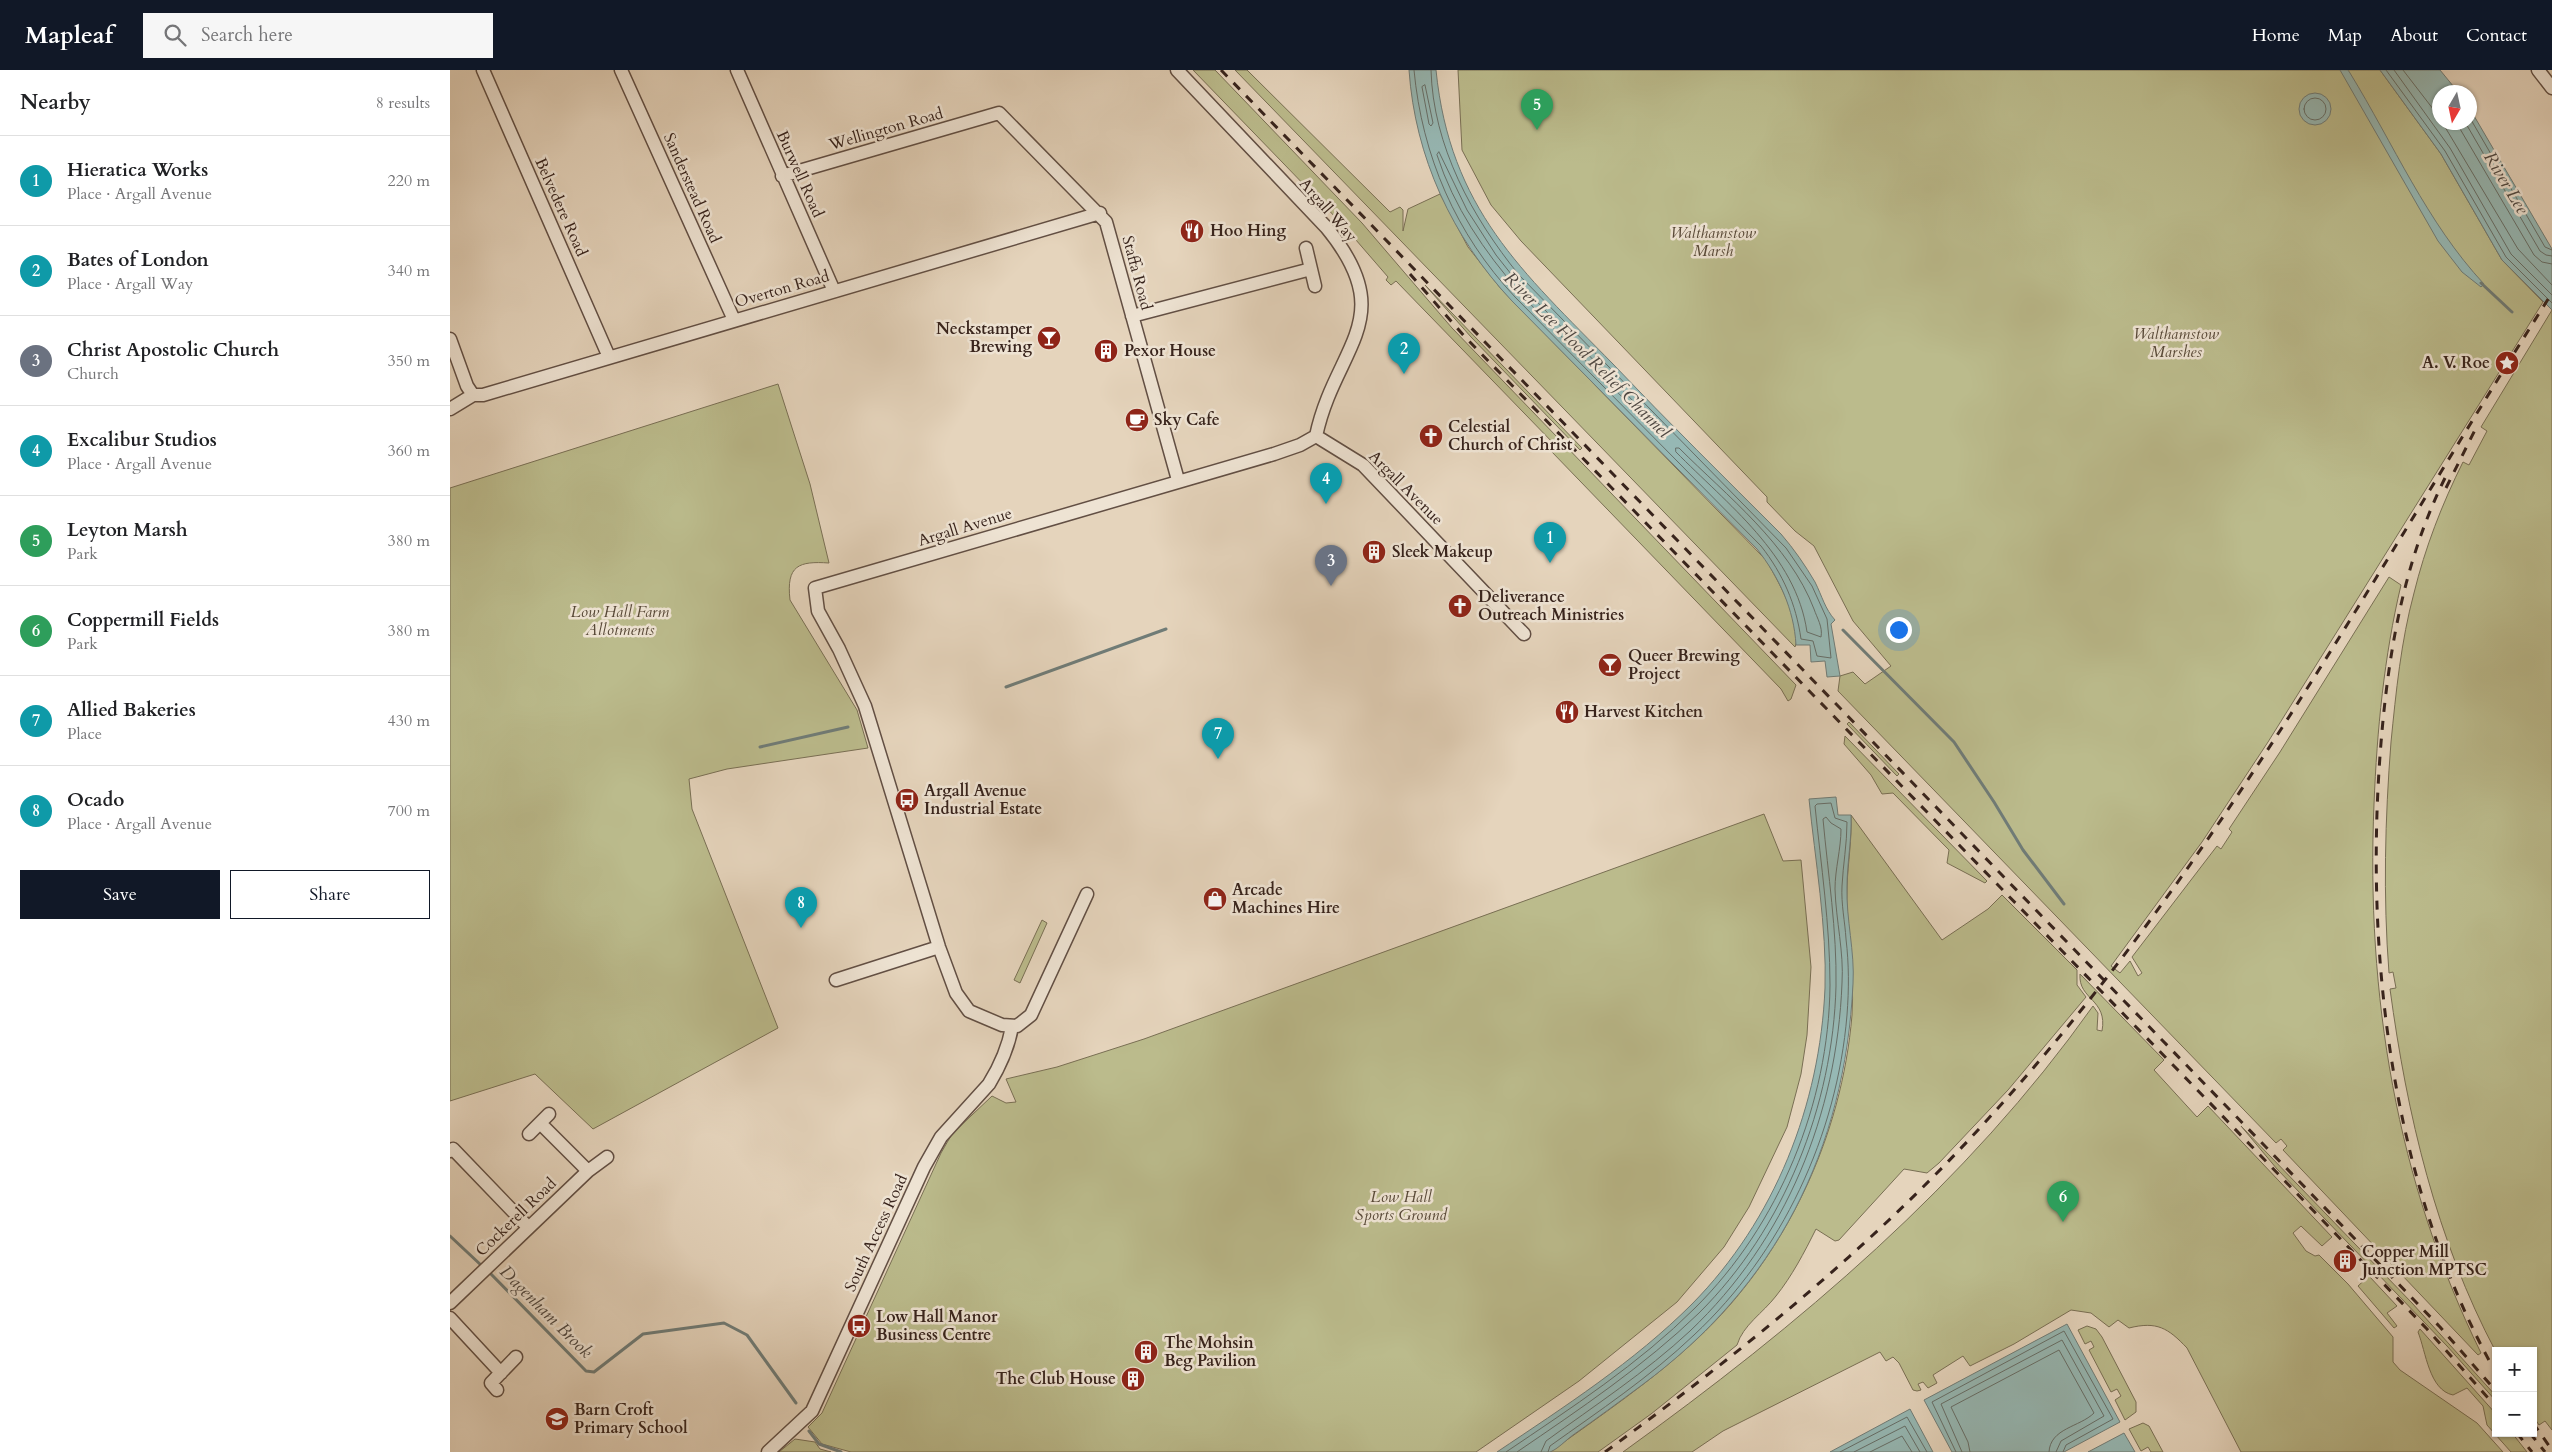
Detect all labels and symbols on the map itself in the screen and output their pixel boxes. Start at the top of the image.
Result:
north arrow [2432,85,2477,130]
pin: 5 [1521,89,1553,130]
street label: Wellington Road [825,102,946,156]
street label: Burwell Road [771,127,829,221]
street label: Sanderstead Road [658,130,726,247]
water label: River Lee [2477,147,2535,220]
street label: Belvedere Road [529,154,593,260]
street label: Argall Way [1294,173,1362,247]
restaurant icon: Hoo Hing [1179,218,1205,244]
place label: Hoo Hing [1210,220,1287,242]
park label: Walthamstow Marsh [1670,222,1757,262]
street label: Staffa Road [1117,233,1158,313]
street label: Overton Road [732,265,832,313]
water label: River Lee Flood Relief Channel [1498,266,1677,445]
place label: Neckstamper Brewing [936,318,1033,358]
park label: Walthamstow Marshes [2133,323,2220,363]
bar icon: Neckstamper Brewing [1036,325,1062,351]
pin: 2 [1388,333,1420,374]
building icon: Pexor House [1093,338,1119,364]
place label: Pexor House [1124,340,1216,362]
place icon: A. V. Roe [2494,350,2520,376]
place label: A. V. Roe [2422,352,2490,374]
cafe icon: Sky Cafe [1124,407,1150,433]
place label: Sky Cafe [1154,409,1220,431]
place label: Celestial Church of Christ [1448,416,1573,456]
church icon: Celestial Church of Christ [1418,423,1444,449]
street label: Argall Avenue [1364,446,1448,530]
pin: 4 [1310,463,1342,504]
street label: Argall Avenue [915,502,1015,552]
pin: 1 [1534,522,1566,563]
building icon: Sleek Makeup [1361,539,1387,565]
place label: Sleek Makeup [1392,541,1493,563]
pin: 3 [1315,545,1347,586]
place label: Deliverance Outreach Ministries [1478,586,1624,626]
church icon: Deliverance Outreach Ministries [1447,593,1473,619]
park label: Low Hall Farm Allotments [571,601,669,641]
your location [1886,617,1912,643]
place label: Queer Brewing Project [1628,645,1740,685]
bar icon: Queer Brewing Project [1597,652,1623,678]
restaurant icon: Harvest Kitchen [1554,699,1580,725]
place label: Harvest Kitchen [1584,701,1704,723]
pin: 7 [1202,718,1234,759]
place label: Argall Avenue Industrial Estate [924,780,1042,820]
bus stop icon: Argall Avenue Industrial Estate [894,787,920,813]
place label: Arcade Machines Hire [1232,879,1340,919]
shop icon: Arcade Machines Hire [1202,886,1228,912]
pin: 8 [785,887,817,928]
street label: South Access Road [839,1170,913,1295]
street label: Cockerell Road [471,1172,562,1261]
pin: 6 [2047,1181,2079,1222]
park label: Low Hall Sports Ground [1355,1186,1448,1226]
place label: Copper Mill Junction MPTSC [2360,1241,2487,1281]
building icon: Copper Mill Junction MPTSC [2332,1248,2358,1274]
water label: Dagenham Brook [494,1260,598,1364]
place label: Low Hall Manor Business Centre [876,1306,998,1346]
bus stop icon: Low Hall Manor Business Centre [846,1313,872,1339]
place label: The Mohsin Beg Pavilion [1164,1332,1257,1372]
building icon: The Mohsin Beg Pavilion [1133,1339,1159,1365]
building icon: The Club House [1120,1366,1146,1392]
place label: The Club House [996,1368,1116,1390]
place label: Barn Croft Primary School [574,1399,688,1439]
school or university icon: Barn Croft Primary School [544,1406,570,1432]

